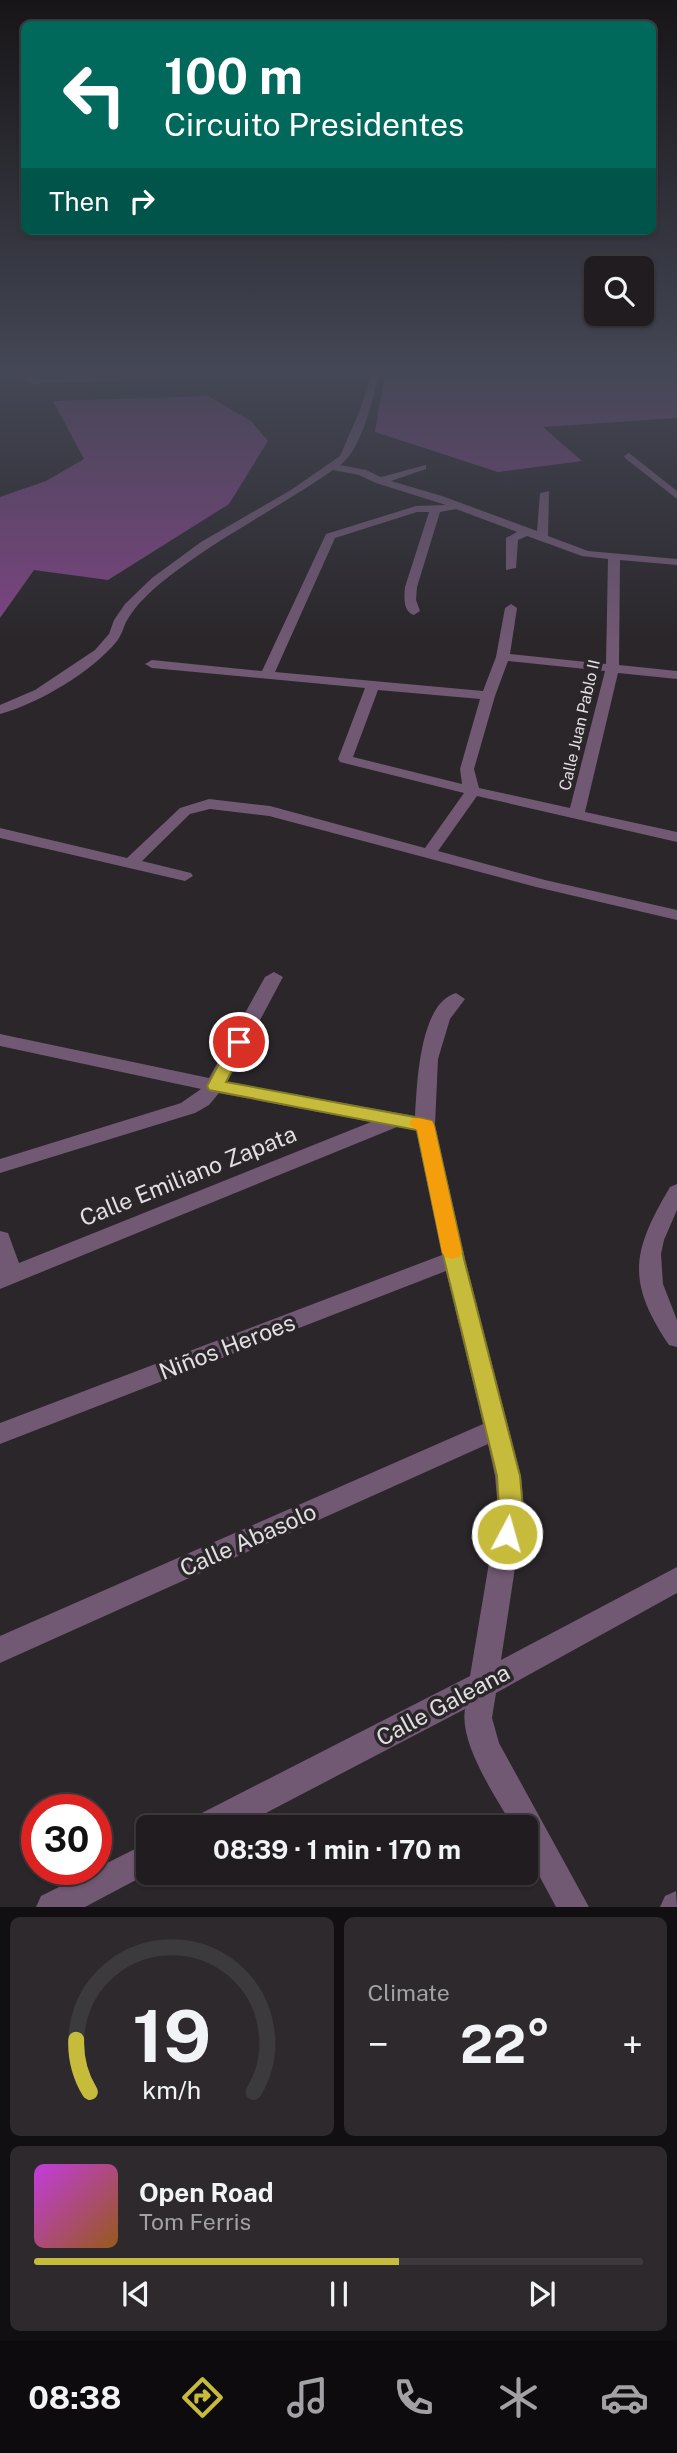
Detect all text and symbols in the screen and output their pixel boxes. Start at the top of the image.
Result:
text: 100 m [164,47,303,105]
icon: left [49,49,140,140]
text: Circuito Presidentes [164,106,464,143]
icon: right [123,182,161,220]
text: Then [49,186,109,217]
map controls [584,256,654,326]
button: search [584,256,654,326]
street label: Calle Juan Pablo II [555,658,604,792]
pin [209,1012,269,1072]
icon: arrive [220,1023,258,1061]
street label: Calle Emiliano Zapata [75,1120,300,1231]
street label: Niños Heroes [155,1308,299,1385]
street label: Calle Abasolo [175,1497,320,1582]
position arrow [470,1497,544,1571]
street label: Calle Galeana [371,1658,514,1751]
speed limit sign: 30 [21,1794,112,1885]
text: 08:39 · 1 min · 170 m [213,1834,461,1865]
text: Climate [368,1979,450,2006]
text: 19 [132,1994,211,2079]
text: 22° [460,2014,551,2075]
text: − [368,2022,389,2067]
text: + [622,2022,643,2067]
text: km/h [142,2075,201,2105]
text: Open Road [139,2177,274,2208]
text: Tom Ferris [139,2208,251,2235]
icon: previous [117,2275,155,2313]
icon: pause [320,2275,358,2313]
icon: next [523,2275,561,2313]
icon: directions [178,2373,227,2422]
icon: music [283,2373,332,2422]
icon: phone [389,2373,438,2422]
icon: climate [494,2373,543,2422]
icon: car [600,2373,649,2422]
text: 08:38 [28,2379,122,2416]

